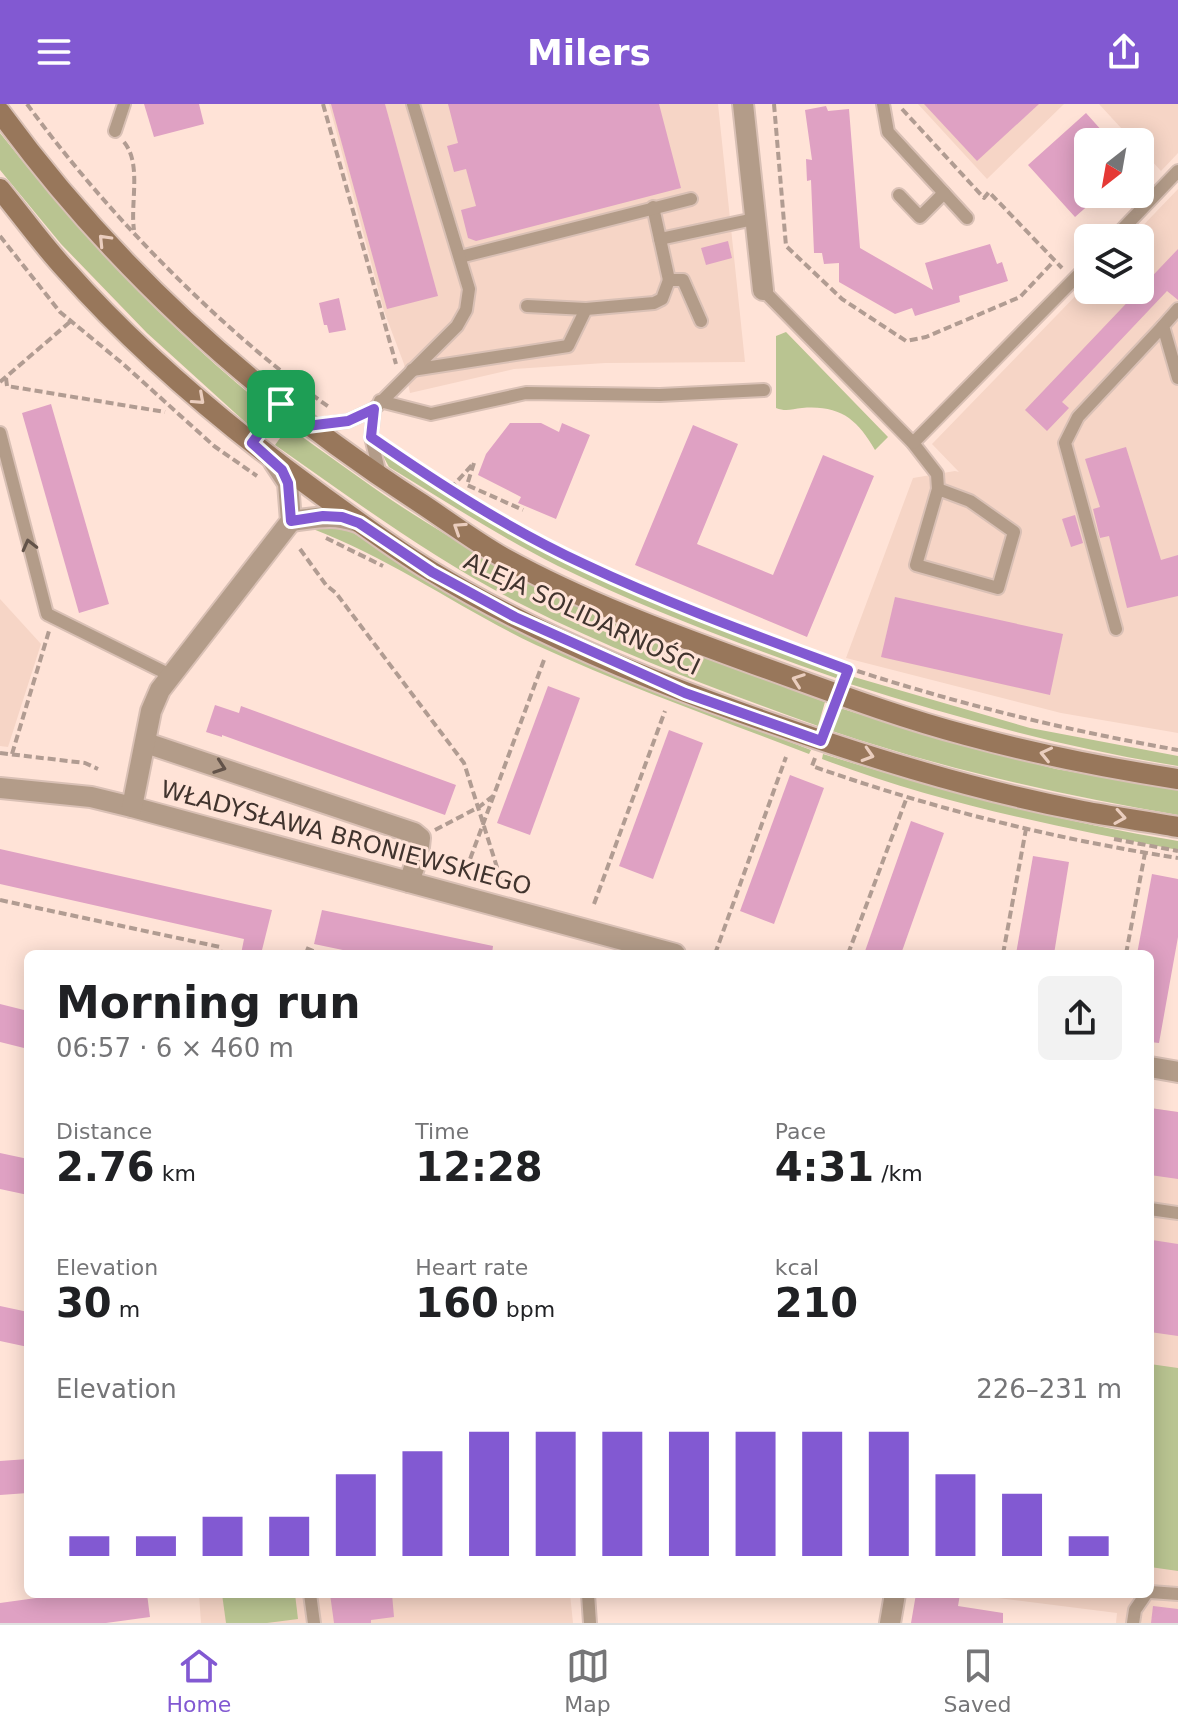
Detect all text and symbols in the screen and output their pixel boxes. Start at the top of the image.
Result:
icon: menu [32,30,76,74]
icon: share [1102,30,1146,74]
text: Milers [527,32,651,73]
north arrow [1074,128,1154,208]
map controls [1074,128,1154,304]
button: layers [1074,224,1154,304]
one-way arrow [99,234,113,249]
pin [247,370,315,438]
icon: arrive [259,382,303,426]
one-way arrow [190,389,205,403]
one-way arrow [453,523,468,538]
one-way arrow [21,538,38,552]
street label: ALEJA SOLIDARNOŚCI [459,545,705,681]
one-way arrow [791,673,805,690]
one-way arrow [860,746,874,762]
one-way arrow [1040,746,1054,763]
one-way arrow [212,758,226,774]
street label: WŁADYSŁAWA BRONIEWSKIEGO [158,775,534,901]
one-way arrow [1113,808,1127,825]
button: share [1038,976,1122,1060]
text: Morning run [56,977,361,1028]
text: 06:57 · 6 × 460 m [56,1033,294,1063]
text: Distance [56,1119,152,1144]
text: Time [415,1119,469,1144]
text: Pace [775,1119,826,1144]
text: 2.76 [56,1144,155,1190]
text: 12:28 [415,1144,543,1190]
text: 4:31 [775,1144,874,1190]
text: km [155,1161,196,1186]
text: /km [874,1161,923,1186]
text: Elevation [56,1255,158,1280]
text: Heart rate [415,1255,528,1280]
text: kcal [775,1255,819,1280]
text: 30 [56,1280,112,1326]
text: 160 [415,1280,499,1326]
text: 210 [775,1280,858,1326]
text: m [112,1297,140,1322]
text: bpm [499,1297,555,1322]
text: Elevation [56,1374,177,1404]
text: 226–231 m [976,1374,1122,1404]
tab: Home [166,1644,231,1717]
tab: Map [564,1644,611,1717]
tab: Saved [944,1644,1012,1717]

